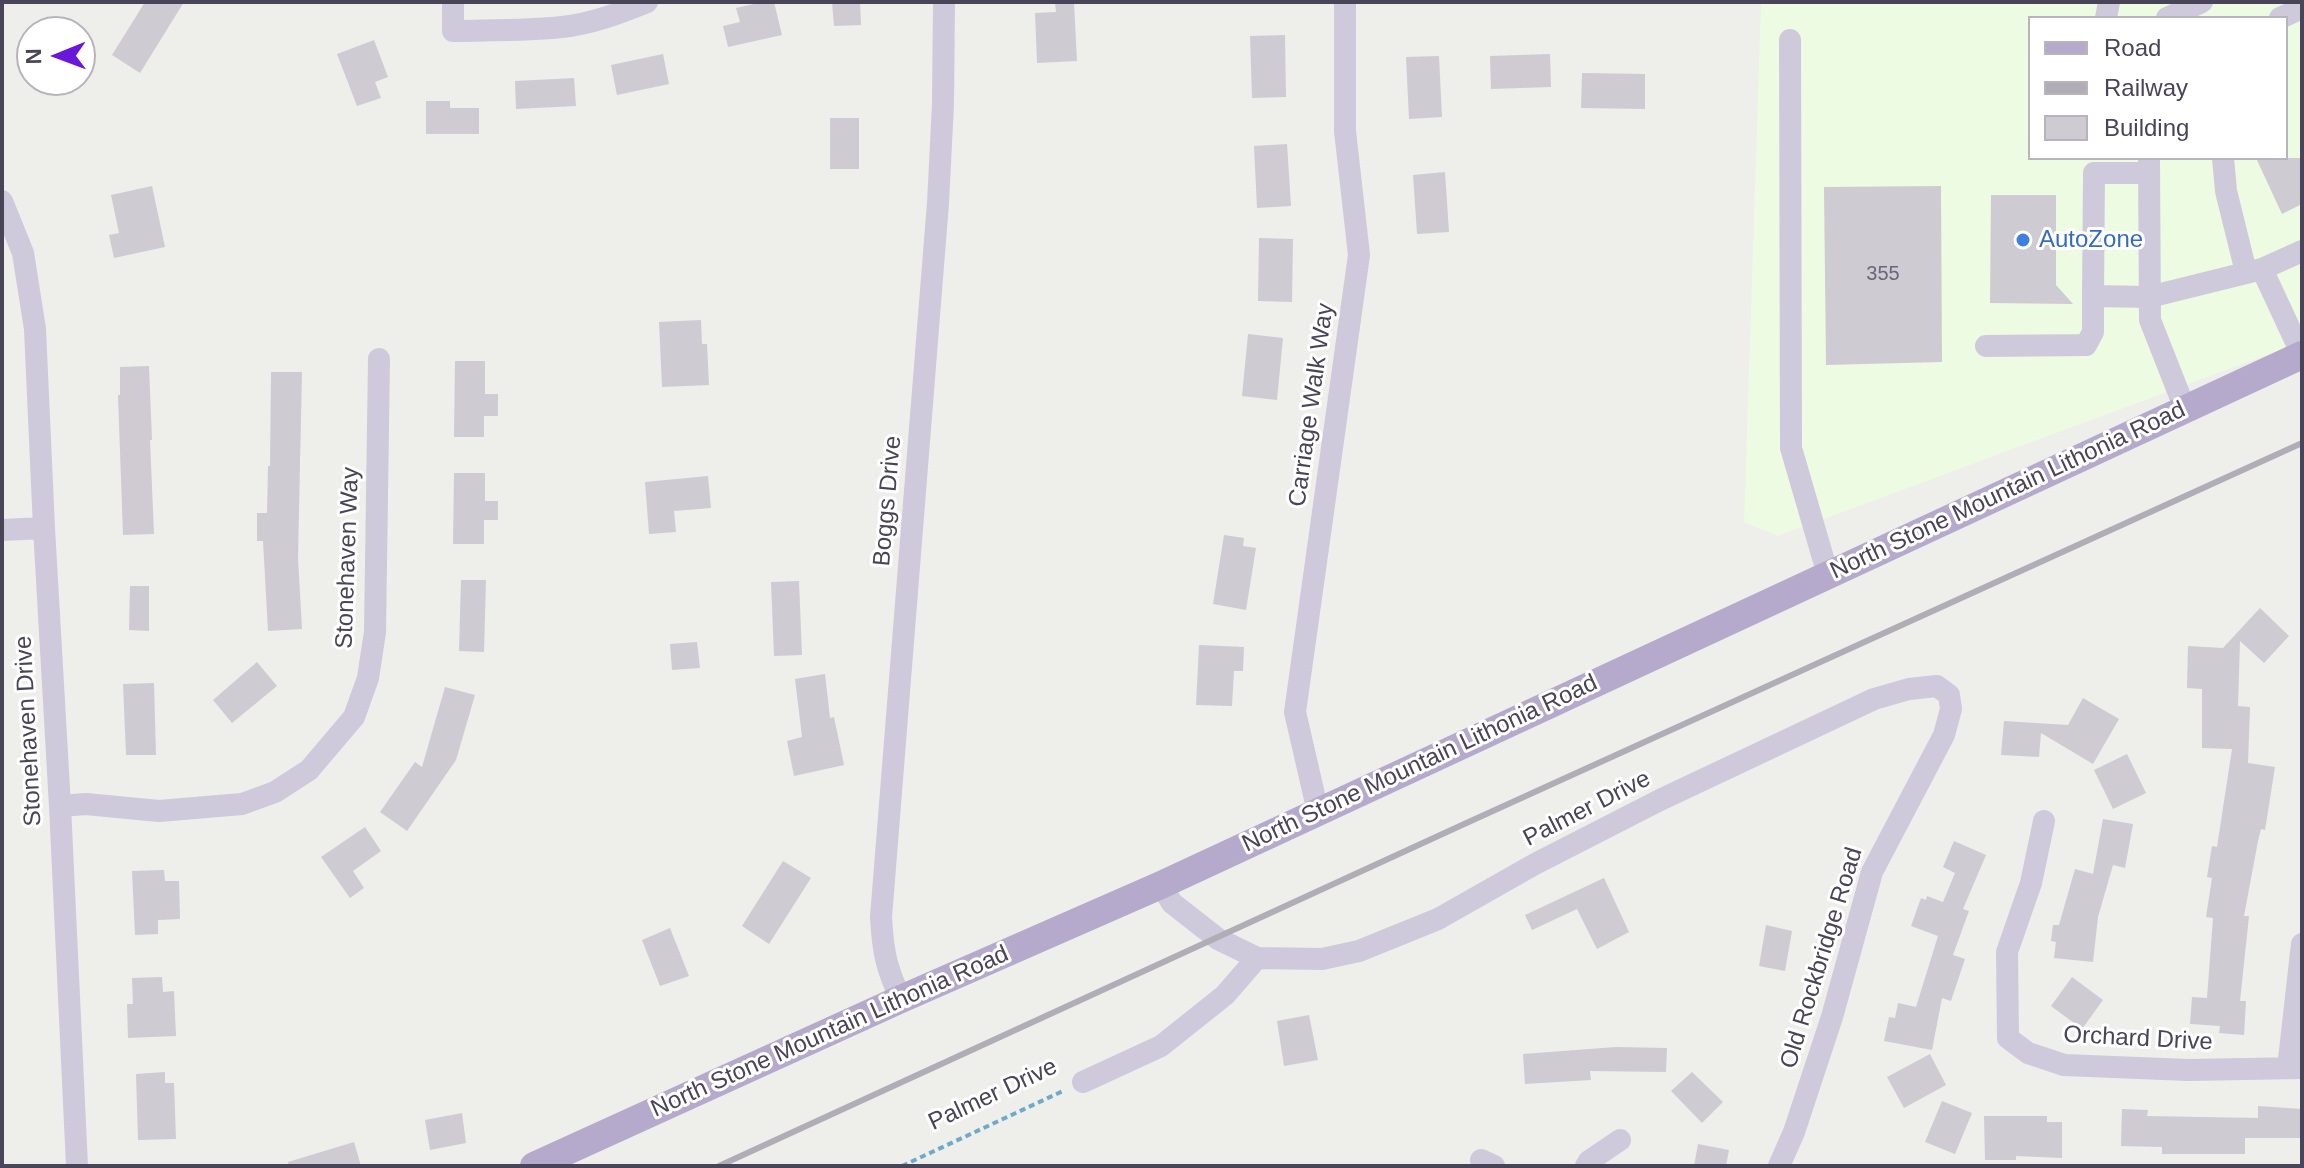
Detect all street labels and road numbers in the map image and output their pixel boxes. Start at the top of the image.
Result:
street label: Carriage Walk Way [1283,302,1341,508]
street label: North Stone Mountain Lithonia Road [1826,396,2190,586]
street label: Boggs Drive [868,435,908,567]
street label: Stonehaven Way [330,467,366,649]
street label: Stonehaven Drive [10,635,48,827]
street label: North Stone Mountain Lithonia Road [1238,669,1602,859]
street label: Palmer Drive [1519,765,1655,853]
street label: Old Rockbridge Road [1775,844,1869,1072]
street label: North Stone Mountain Lithonia Road [647,940,1013,1124]
street label: Orchard Drive [2063,1021,2213,1057]
street label: Palmer Drive [924,1053,1062,1137]

